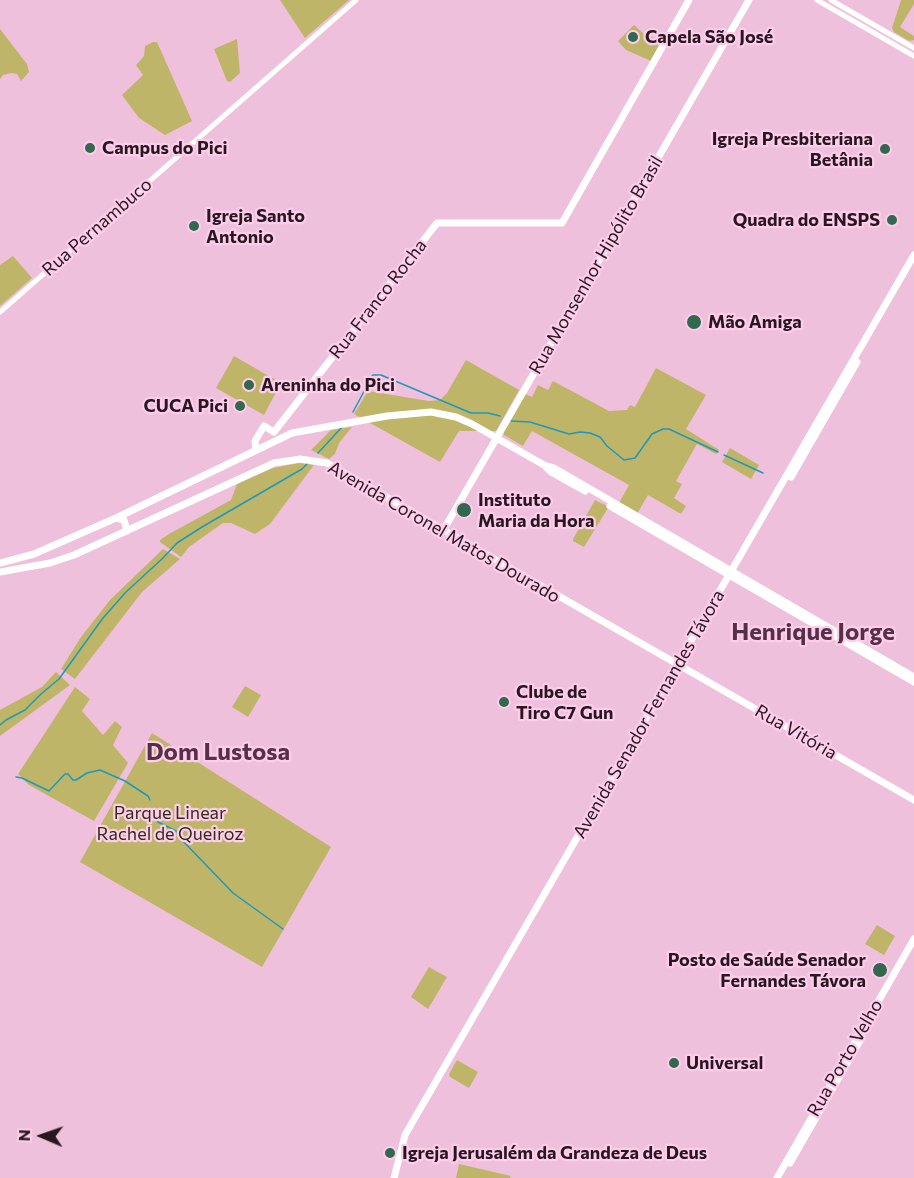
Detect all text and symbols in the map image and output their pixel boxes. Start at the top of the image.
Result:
place label: Capela São José [645,26,773,48]
marker: Capela São José [626,30,640,44]
place label: Igreja Presbiteriana Betânia [712,128,873,170]
place label: Campus do Pici [102,137,227,159]
marker: Campus do Pici [83,141,97,155]
marker: Igreja Presbiteriana Betânia [878,142,892,156]
street label: Rua Monsenhor Hipólito Brasil [525,152,667,378]
street label: Rua Pernambuco [38,173,156,281]
place label: Igreja Santo Antonio [206,205,305,248]
place label: Quadra do ENSPS [733,209,880,231]
marker: Quadra do ENSPS [885,213,899,227]
marker: Igreja Santo Antonio [187,219,201,233]
street label: Rua Franco Rocha [325,235,431,363]
place label: Mão Amiga [708,311,802,333]
marker: Mão Amiga [685,313,703,331]
place label: Areninha do Pici [261,374,395,396]
marker: Areninha do Pici [242,378,256,392]
place label: CUCA Pici [143,395,228,417]
marker: CUCA Pici [233,399,247,413]
street label: Avenida Coronel Matos Dourado [324,457,564,607]
place label: Instituto Maria da Hora [478,489,594,532]
marker: Instituto Maria da Hora [455,501,473,519]
street label: Avenida Senador Fernandes Távora [569,586,729,842]
district label: Henrique Jorge [731,618,895,646]
place label: Clube de Tiro C7 Gun [516,681,613,724]
marker: Clube de Tiro C7 Gun [497,695,511,709]
street label: Rua Vitória [751,700,841,764]
district label: Dom Lustosa [146,738,290,766]
park label: Parque Linear Rachel de Queiroz [97,802,243,844]
place label: Posto de Saúde Senador Fernandes Távora [668,949,866,992]
marker: Posto de Saúde Senador Fernandes Távora [871,961,889,979]
street label: Rua Porto Velho [803,996,887,1120]
place label: Universal [686,1052,763,1074]
marker: Universal [667,1056,681,1070]
north arrow [12,1106,72,1166]
text: N [14,1129,33,1142]
place label: Igreja Jerusalém da Grandeza de Deus [402,1142,707,1164]
marker: Igreja Jerusalém da Grandeza de Deus [383,1146,397,1160]

